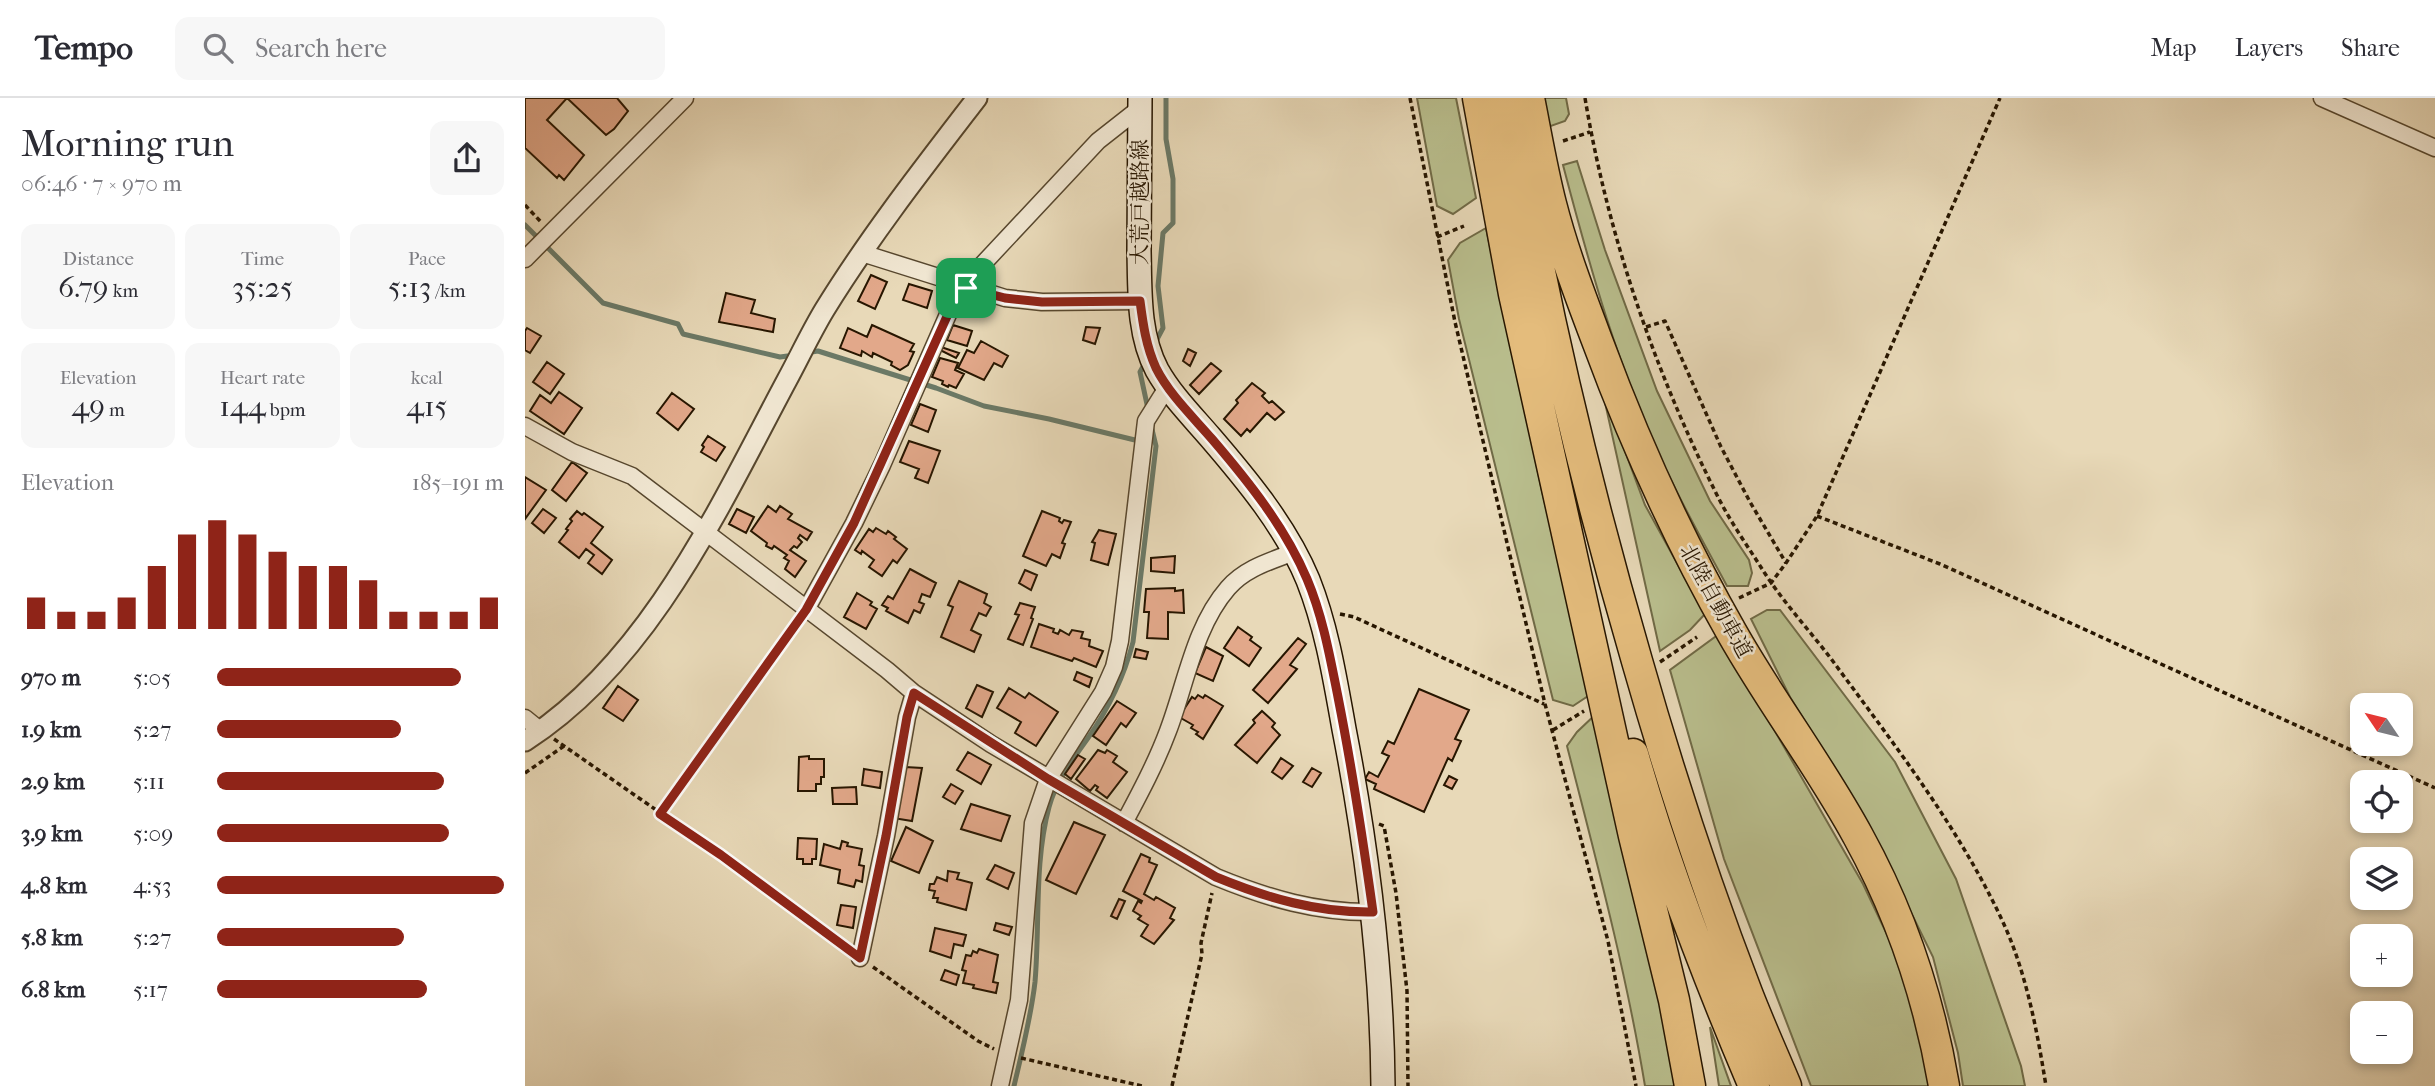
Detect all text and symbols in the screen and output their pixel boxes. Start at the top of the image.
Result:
search box [175,17,665,80]
text: Tempo [35,29,133,68]
icon: search [199,29,237,67]
text: Search here [255,33,387,64]
text: Map [2151,34,2197,62]
text: Layers [2235,34,2303,62]
text: Share [2341,34,2400,62]
text: Morning run [21,121,234,166]
button: share [430,121,504,195]
street label: 大荒戸越路線 [1128,139,1152,265]
text: 06:46 · 7 × 970 m [21,170,182,197]
text: Distance [62,248,134,270]
text: Time [241,248,284,270]
text: Pace [408,248,446,270]
pin [936,258,996,318]
icon: arrive [947,269,985,307]
text: 6.79 [58,270,109,305]
text: 35:25 [232,270,293,305]
text: 5:13 [388,270,431,305]
text: km [109,280,138,302]
text: /km [431,280,466,302]
text: Elevation [60,367,137,389]
text: Heart rate [220,367,305,389]
text: kcal [411,367,443,389]
text: 49 [72,389,105,424]
text: 144 [219,389,266,424]
text: 415 [406,389,447,424]
text: m [105,399,125,421]
text: bpm [266,399,306,421]
text: Elevation [21,469,114,496]
text: 185–191 m [412,469,504,496]
street label: 北陸自動車道 [1675,540,1757,662]
text: 970 m [21,664,81,691]
text: 5:05 [133,664,171,691]
north arrow [2350,693,2413,756]
map controls [2350,693,2413,1064]
text: 1.9 km [21,716,81,743]
text: 5:27 [133,716,171,743]
text: 2.9 km [21,768,85,795]
text: 5:11 [133,768,165,795]
button: locate [2350,770,2413,833]
text: 3.9 km [21,820,83,847]
text: 5:09 [133,820,173,847]
button: layers [2350,847,2413,910]
text: 4.8 km [21,872,87,899]
text: 4:53 [133,872,172,899]
text: 5.8 km [21,924,83,951]
text: 5:27 [133,924,171,951]
button: + [2350,924,2413,987]
text: 6.8 km [21,976,85,1003]
text: 5:17 [133,976,168,1003]
button: − [2350,1001,2413,1064]

